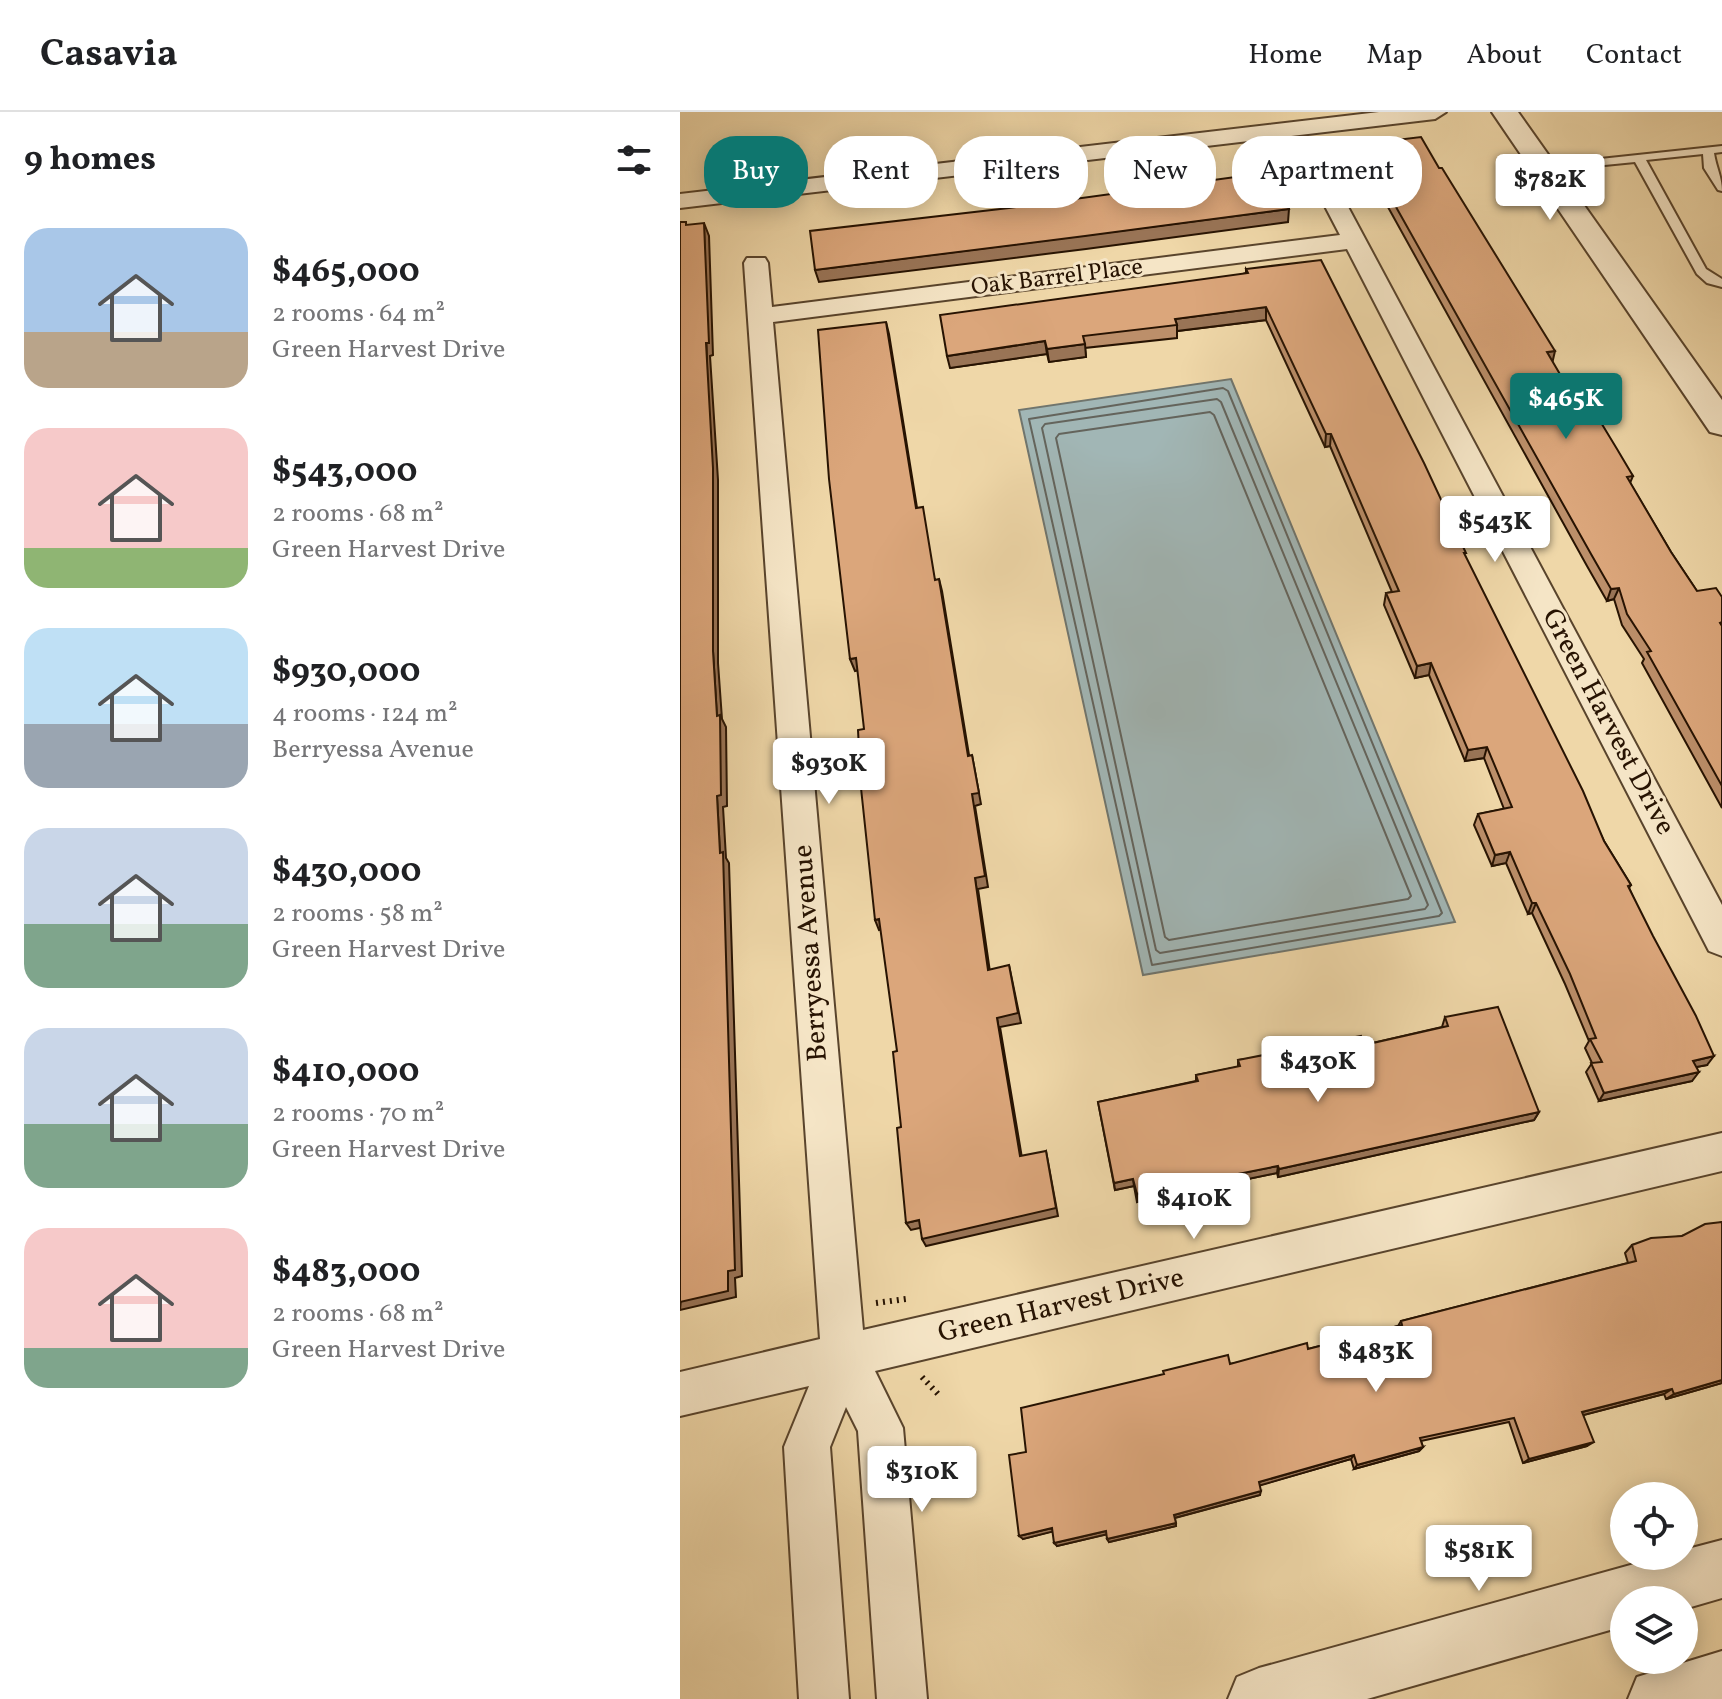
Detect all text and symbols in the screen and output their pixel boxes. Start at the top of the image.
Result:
text: Casavia [40,29,178,82]
text: Home [1248,36,1322,75]
text: Map [1366,36,1422,75]
text: About [1466,36,1542,75]
text: Contact [1586,36,1682,75]
chip: Buy [704,136,808,208]
chip: Rent [824,136,938,208]
chip: Filters [954,136,1088,208]
chip: New [1104,136,1216,208]
chip: Apartment [1232,136,1422,208]
text: 9 homes [24,137,156,184]
icon: filters [612,138,656,182]
pin: $782K [1494,154,1606,222]
text: $782K [1514,162,1586,198]
text: $465,000 [272,249,420,296]
street label: Oak Barrel Place [969,251,1145,305]
icon: home [88,260,184,356]
text: 2 rooms · 64 m² [272,296,445,332]
text: Green Harvest Drive [272,332,505,368]
pin: $465K [1510,373,1622,441]
text: $465K [1528,381,1604,417]
text: $543,000 [272,449,417,496]
icon: home [88,460,184,556]
text: 2 rooms · 68 m² [272,496,444,532]
pin: $543K [1439,496,1551,564]
text: $543K [1458,504,1532,540]
text: Green Harvest Drive [272,532,505,568]
street label: Green Harvest Drive [1532,602,1684,842]
text: $930,000 [272,649,421,696]
icon: home [88,660,184,756]
text: 4 rooms · 124 m² [272,696,458,732]
text: Berryessa Avenue [272,732,474,768]
pin: $930K [773,738,885,806]
text: $930K [791,746,867,782]
street label: Berryessa Avenue [784,843,838,1063]
text: $430,000 [272,849,421,896]
icon: home [88,860,184,956]
text: 2 rooms · 58 m² [272,896,443,932]
text: Green Harvest Drive [272,932,505,968]
pin: $430K [1262,1036,1374,1104]
text: $430K [1279,1044,1357,1080]
text: $410,000 [272,1049,420,1096]
icon: home [88,1060,184,1156]
text: 2 rooms · 70 m² [272,1096,444,1132]
text: Green Harvest Drive [272,1132,505,1168]
pin: $410K [1138,1173,1250,1241]
text: $410K [1156,1181,1232,1217]
text: $483,000 [272,1249,420,1296]
street label: Green Harvest Drive [934,1259,1188,1353]
icon: home [88,1260,184,1356]
text: 2 rooms · 68 m² [272,1296,444,1332]
pin: $483K [1320,1326,1432,1394]
text: Green Harvest Drive [272,1332,505,1368]
text: $483K [1338,1334,1414,1370]
pin: $310K [866,1446,978,1514]
text: $310K [885,1454,959,1490]
map controls [1610,1482,1698,1674]
button: locate [1610,1482,1698,1570]
pin: $581K [1423,1525,1535,1593]
text: $581K [1444,1533,1514,1569]
button: layers [1610,1586,1698,1674]

